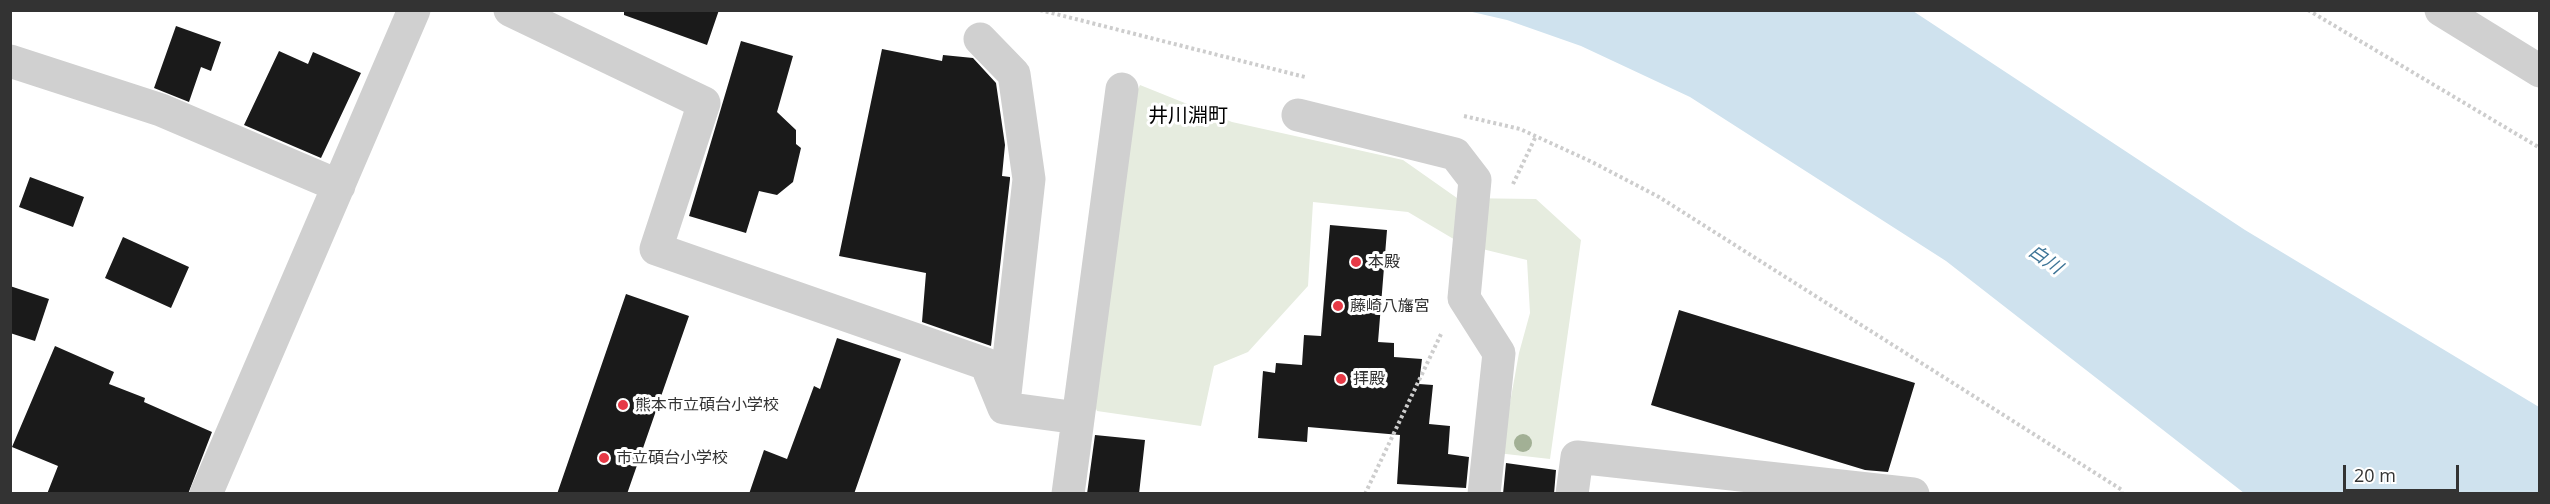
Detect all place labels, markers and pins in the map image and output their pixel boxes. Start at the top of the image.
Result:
place label: 本殿 [1368,252,1400,272]
marker: 本殿 [1349,255,1363,269]
place label: 藤崎八旛宮 [1350,296,1430,316]
marker: 藤崎八旛宮 [1331,299,1345,313]
place label: 拝殿 [1353,369,1385,389]
marker: 拝殿 [1334,372,1348,386]
place label: 熊本市立碩台小学校 [635,395,779,415]
marker: 熊本市立碩台小学校 [616,398,630,412]
place label: 市立碩台小学校 [616,448,728,468]
marker: 市立碩台小学校 [597,451,611,465]

